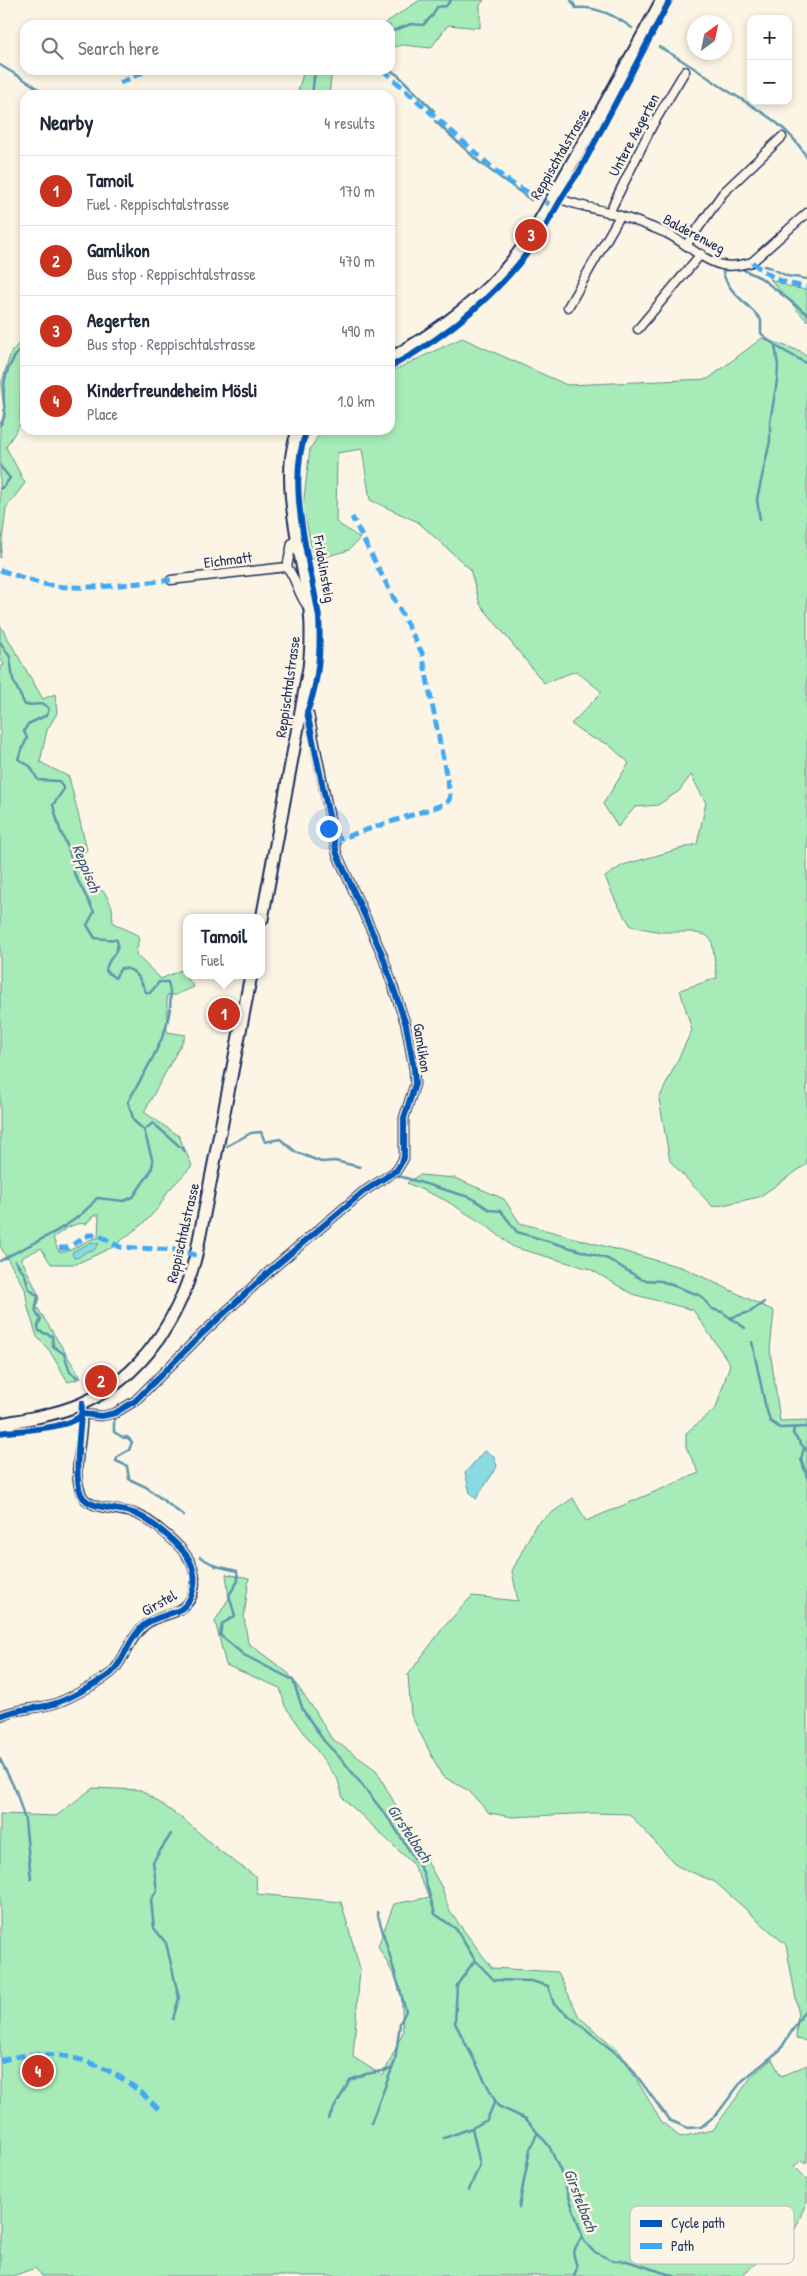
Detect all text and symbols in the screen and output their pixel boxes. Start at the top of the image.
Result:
north arrow [687,15,732,60]
map controls [747,15,792,105]
button: + [747,15,792,60]
search box [20,20,395,75]
icon: search [38,34,66,62]
text: Search here [78,35,159,61]
button: − [747,60,792,105]
street label: Untere Aegerten [603,89,664,180]
street label: Reppischtalstrasse [525,104,594,203]
text: Nearby [40,108,93,137]
text: 4 results [324,112,375,134]
text: Tamoil [87,167,133,193]
text: 1 [53,180,59,202]
text: 170 m [340,180,375,202]
text: Fuel · Reppischtalstrasse [87,193,229,215]
street label: Balderenweg [660,208,729,259]
pin: 3 [515,216,547,254]
text: Gamlikon [87,237,150,263]
text: 2 [52,250,60,272]
text: 470 m [339,250,375,272]
text: Bus stop · Reppischtalstrasse [87,263,256,285]
text: Aegerten [87,307,150,333]
text: 3 [52,320,60,342]
text: 490 m [341,320,375,342]
text: Bus stop · Reppischtalstrasse [87,333,256,355]
text: Kinderfreundeheim Mösli [87,377,258,403]
text: 4 [53,390,59,412]
text: 1.0 km [337,390,375,412]
text: Place [87,403,118,425]
street label: Fridolinsteig [308,533,341,604]
street label: Eichmatt [203,546,254,573]
street label: Reppischtalstrasse [270,635,305,739]
your location [316,816,342,842]
water label: Reppisch [67,841,107,896]
popup [183,914,265,979]
text: Tamoil [201,923,247,949]
text: Fuel [201,949,224,971]
pin: 1 [208,995,240,1033]
street label: Gamlikon [408,1022,437,1074]
street label: Reppischtalstrasse [161,1181,204,1285]
pin: 2 [85,1362,117,1400]
street label: Girstel [137,1584,180,1621]
water label: Girstelbach [383,1800,438,1867]
pin: 4 [22,2052,54,2090]
water label: Girstelbach [559,2165,603,2236]
legend [630,2206,794,2264]
text: Cycle path [671,2213,725,2233]
text: Path [671,2236,694,2255]

